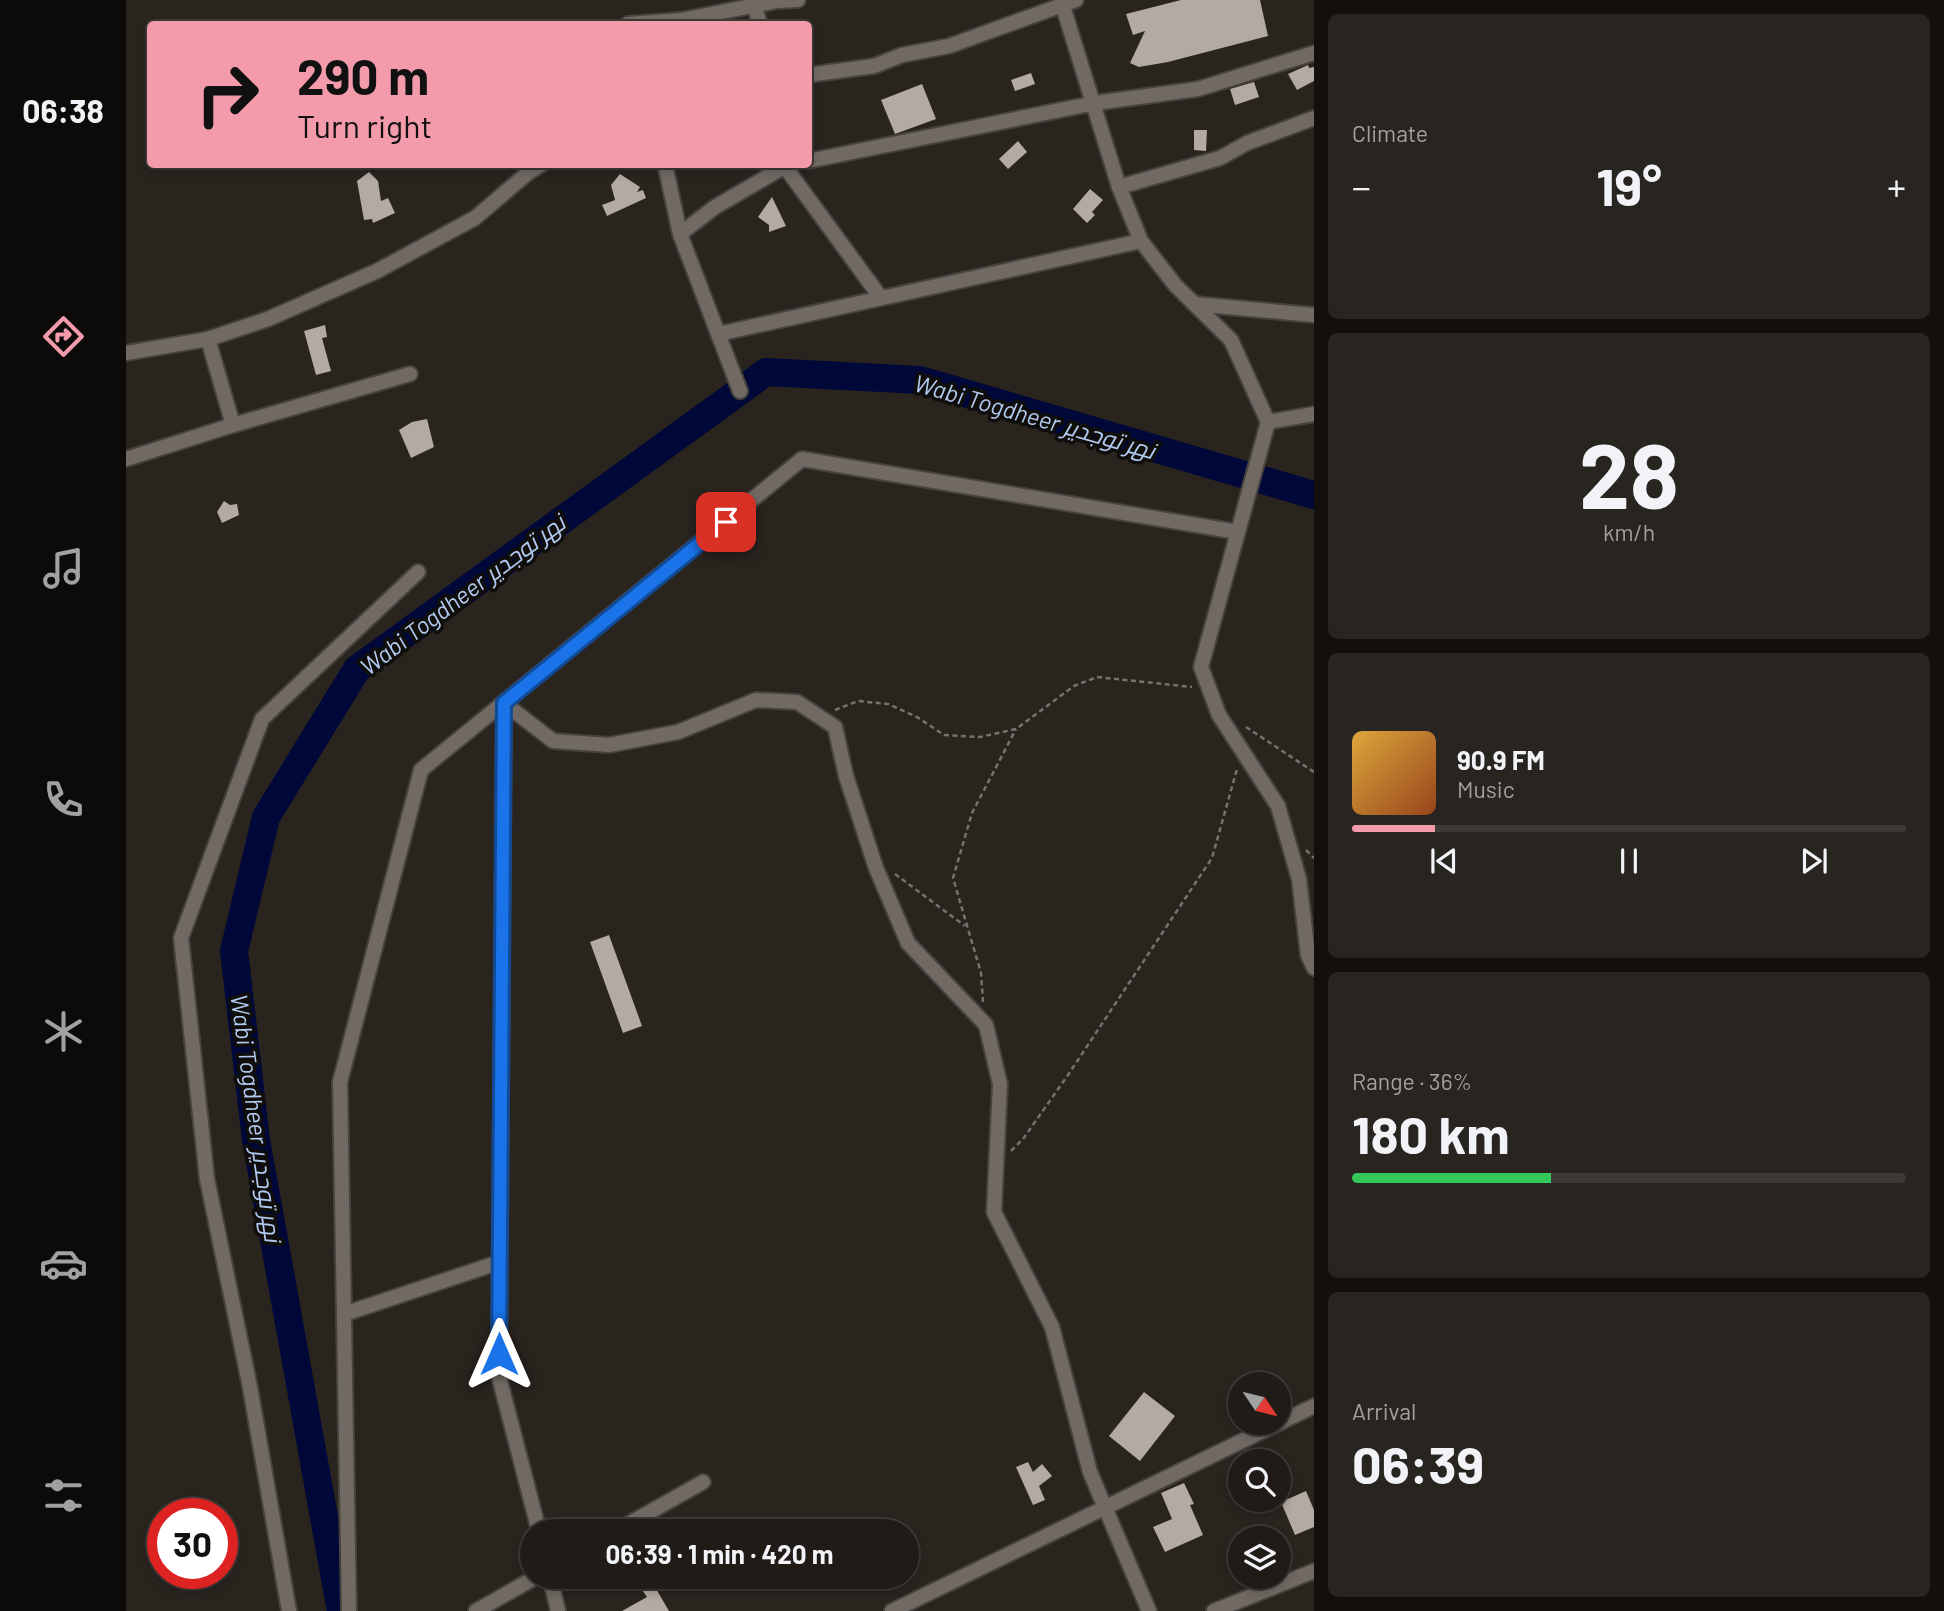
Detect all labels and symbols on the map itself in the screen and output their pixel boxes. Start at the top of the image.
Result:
water label: Wabi Togdheer نهر توجدير [911,368,1161,466]
pin [696,492,756,552]
water label: Wabi Togdheer نهر توجدير [354,506,573,681]
water label: Wabi Togdheer نهر توجدير [224,993,289,1246]
position arrow [462,1317,536,1391]
north arrow [1228,1372,1292,1435]
speed limit sign: 30 [147,1498,238,1589]

